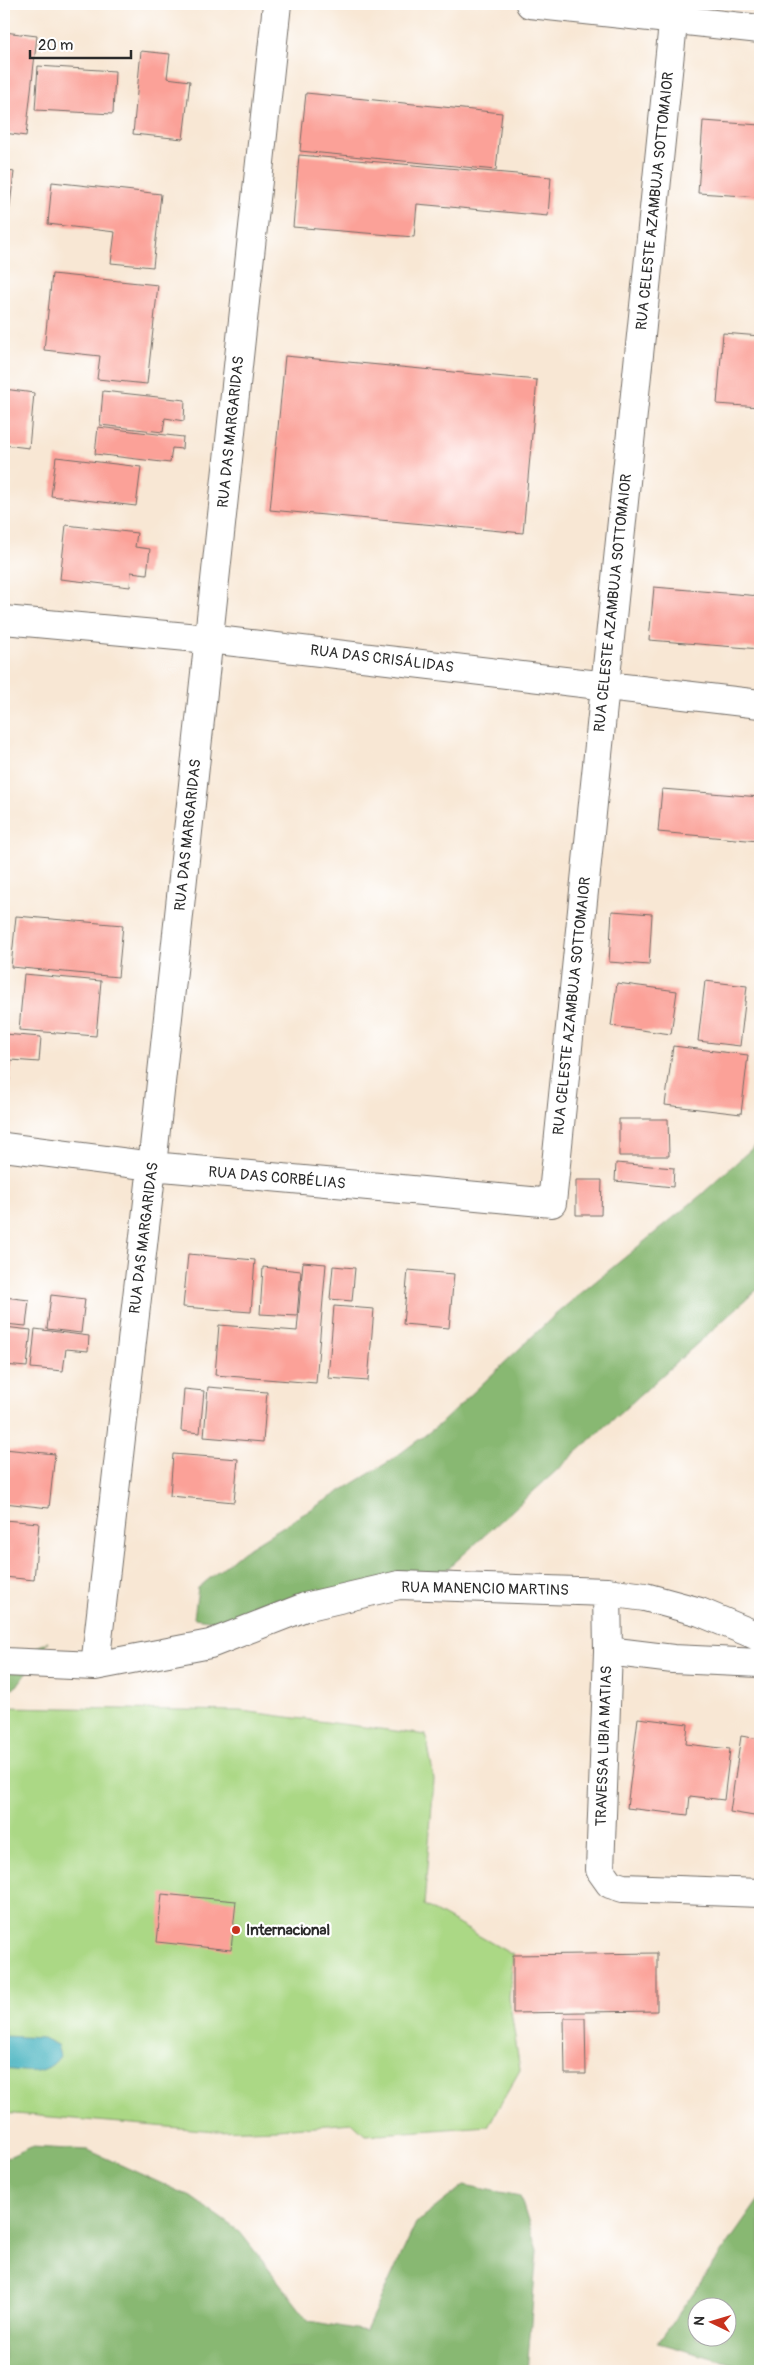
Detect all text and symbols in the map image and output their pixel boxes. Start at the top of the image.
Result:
scale bar [30,28,131,60]
text: 20 m [38,36,73,55]
street label: RUA CELESTE AZAMBUJA SOTTOMAIOR [632,71,678,331]
street label: RUA DAS MARGARIDAS [214,355,248,509]
street label: RUA CELESTE AZAMBUJA SOTTOMAIOR [590,473,636,733]
street label: RUA DAS CRISÁLIDAS [309,641,455,677]
street label: RUA DAS MARGARIDAS [171,758,205,912]
street label: RUA CELESTE AZAMBUJA SOTTOMAIOR [549,876,595,1136]
street label: RUA DAS MARGARIDAS [125,1161,163,1315]
street label: RUA DAS CORBÉLIAS [208,1163,346,1193]
street label: RUA MANENCIO MARTINS [401,1578,569,1600]
street label: TRAVESSA LIBIA MATIAS [592,1665,616,1827]
place label: Internacional [246,1921,330,1940]
marker: Internacional [230,1924,242,1936]
north arrow [686,2298,736,2348]
text: N [691,2315,708,2326]

